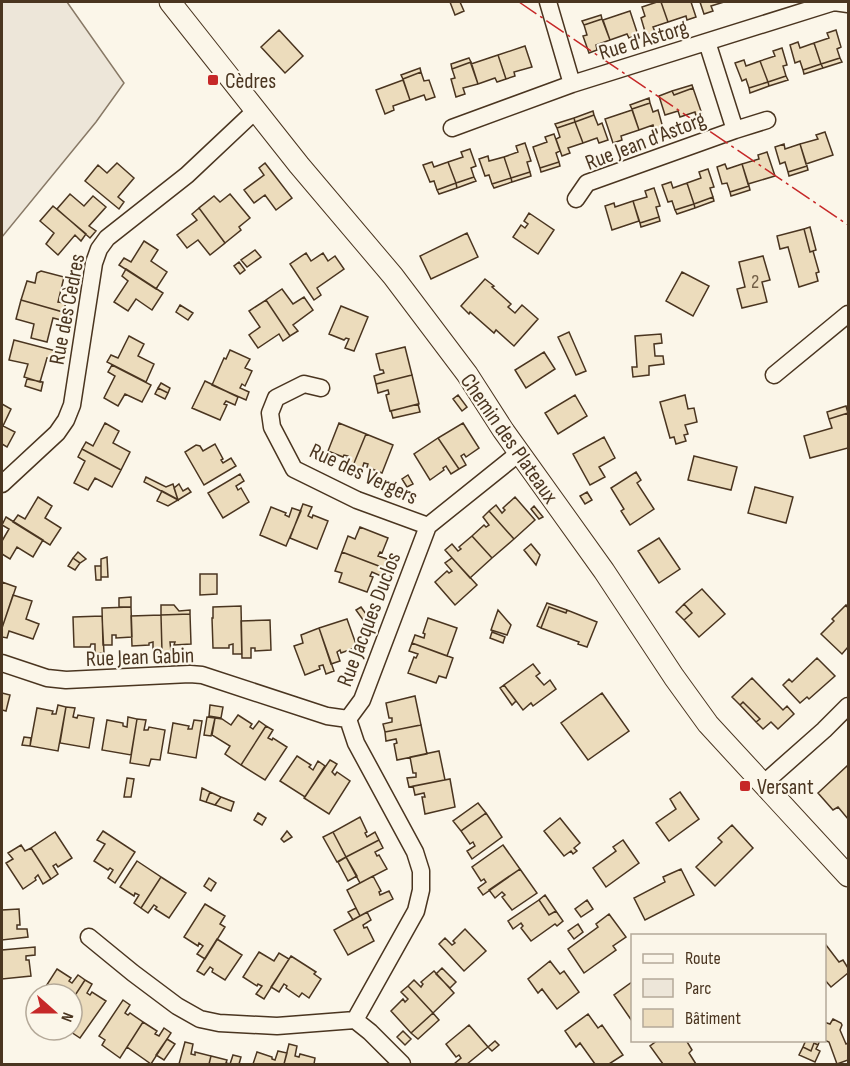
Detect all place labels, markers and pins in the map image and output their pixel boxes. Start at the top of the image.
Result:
place label: Cèdres [225,68,276,95]
marker: Cèdres [206,73,220,87]
place label: Versant [757,774,814,801]
marker: Versant [738,779,752,793]

